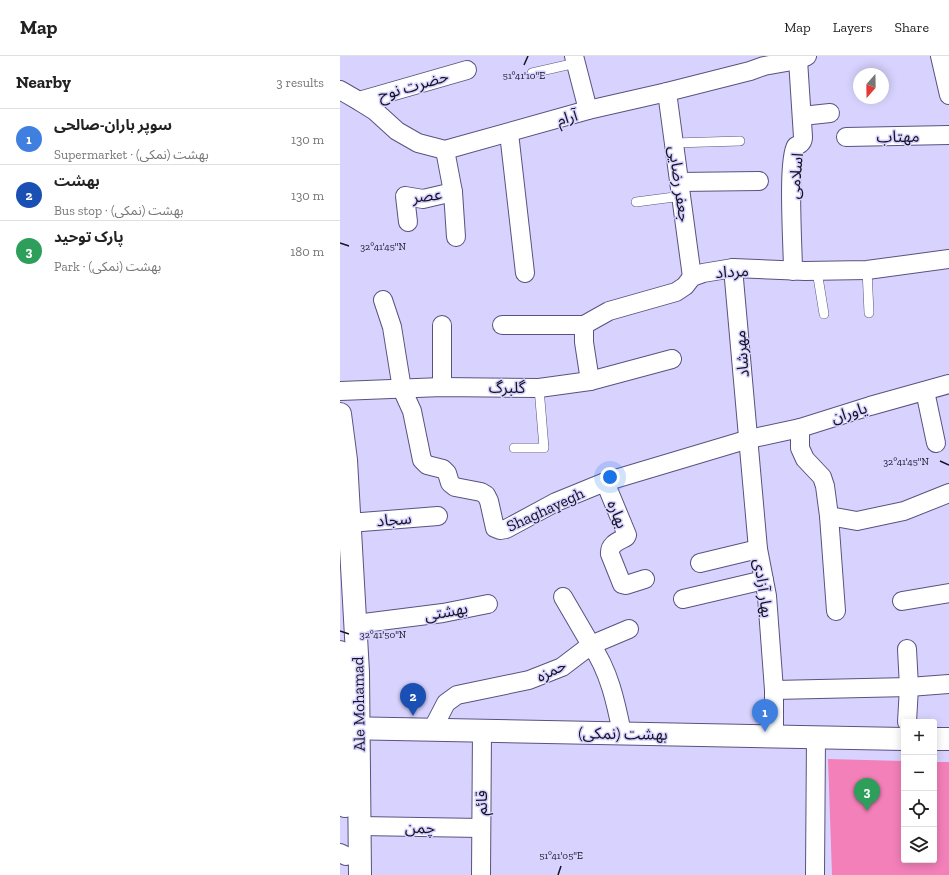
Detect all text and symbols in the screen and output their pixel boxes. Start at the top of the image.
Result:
text: Map [20,16,57,39]
text: Map [784,19,811,36]
text: Layers [833,19,872,36]
text: Share [894,19,929,36]
street label: حضرت نوح [376,66,451,107]
north arrow [853,68,889,104]
text: 51°41'10"E [503,70,545,82]
text: Nearby [16,72,71,92]
text: 3 results [276,75,324,90]
street label: آرام [555,105,582,132]
text: سوپر باران-صالحی [54,116,172,134]
street label: مهتاب [876,127,920,146]
text: 1 [26,132,32,147]
text: 130 m [291,132,324,147]
street label: جعفر رضایی [665,145,694,223]
text: Supermarket · بهشت (نمکی) [54,147,209,162]
street label: اسلامی [784,152,807,200]
text: بهشت [54,172,100,190]
street label: عصر [410,184,443,207]
text: 2 [26,188,32,203]
text: 130 m [291,188,324,203]
text: Bus stop · بهشت (نمکی) [54,203,184,218]
text: پارک توحید [54,228,124,246]
text: 32°41'45"N [360,241,406,253]
text: 3 [26,244,32,259]
text: 180 m [290,244,324,259]
text: Park · بهشت (نمکی) [54,259,161,274]
street label: مرداد [715,261,749,282]
street label: مهرشاد [730,330,753,378]
street label: گلبرگ [489,378,526,397]
street label: یاوران [829,398,870,427]
text: 32°41'45"N [883,456,929,468]
your location [600,467,620,487]
street label: Shaghayegh [503,483,587,536]
street label: بهاره [603,497,632,531]
street label: سجاد [376,509,412,530]
street label: بهار آزادی [750,557,777,619]
street label: بهشتی [423,598,469,625]
text: 32°41'50"N [360,629,407,641]
street label: حمزه [533,655,569,686]
street label: Ale Mohamad [348,656,369,752]
pin: 2 [400,683,426,716]
pin: 1 [752,699,778,732]
map controls [901,719,937,863]
button: + [901,719,937,755]
street label: بهشت (نمکی) [578,723,668,744]
button: − [901,755,937,791]
pin: 3 [854,778,880,811]
street label: قائم [472,790,494,816]
button: locate [901,791,937,827]
street label: چمن [405,818,435,838]
button: layers [901,827,937,863]
text: 51°41'05"E [539,850,583,862]

